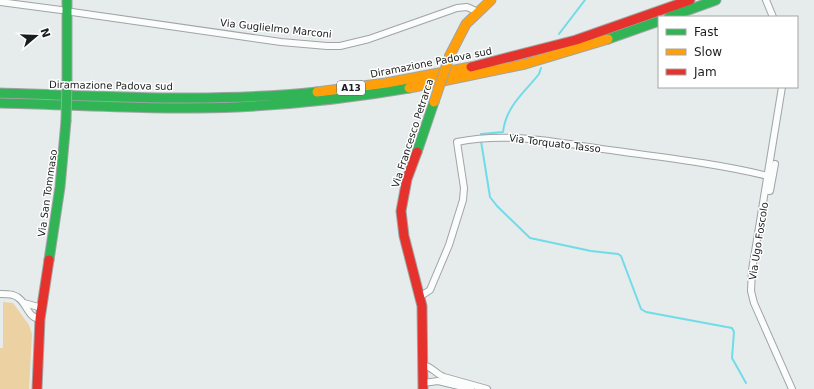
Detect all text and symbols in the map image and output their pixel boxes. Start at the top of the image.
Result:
north arrow [16,16,56,56]
legend [658,16,798,88]
street label: Via Guglielmo Marconi [220,17,332,40]
text: Fast [694,25,718,39]
text: N [37,26,53,39]
street label: Diramazione Padova sud [369,45,493,80]
text: Slow [694,45,722,59]
text: Jam [693,65,717,79]
street label: Via Francesco Petrarca [390,77,435,189]
street label: Diramazione Padova sud [49,79,173,92]
road number: A13 [337,81,365,95]
street label: Via Torquato Tasso [508,132,601,155]
street label: Via San Tommaso [36,149,59,237]
street label: Via Ugo Foscolo [747,201,770,281]

